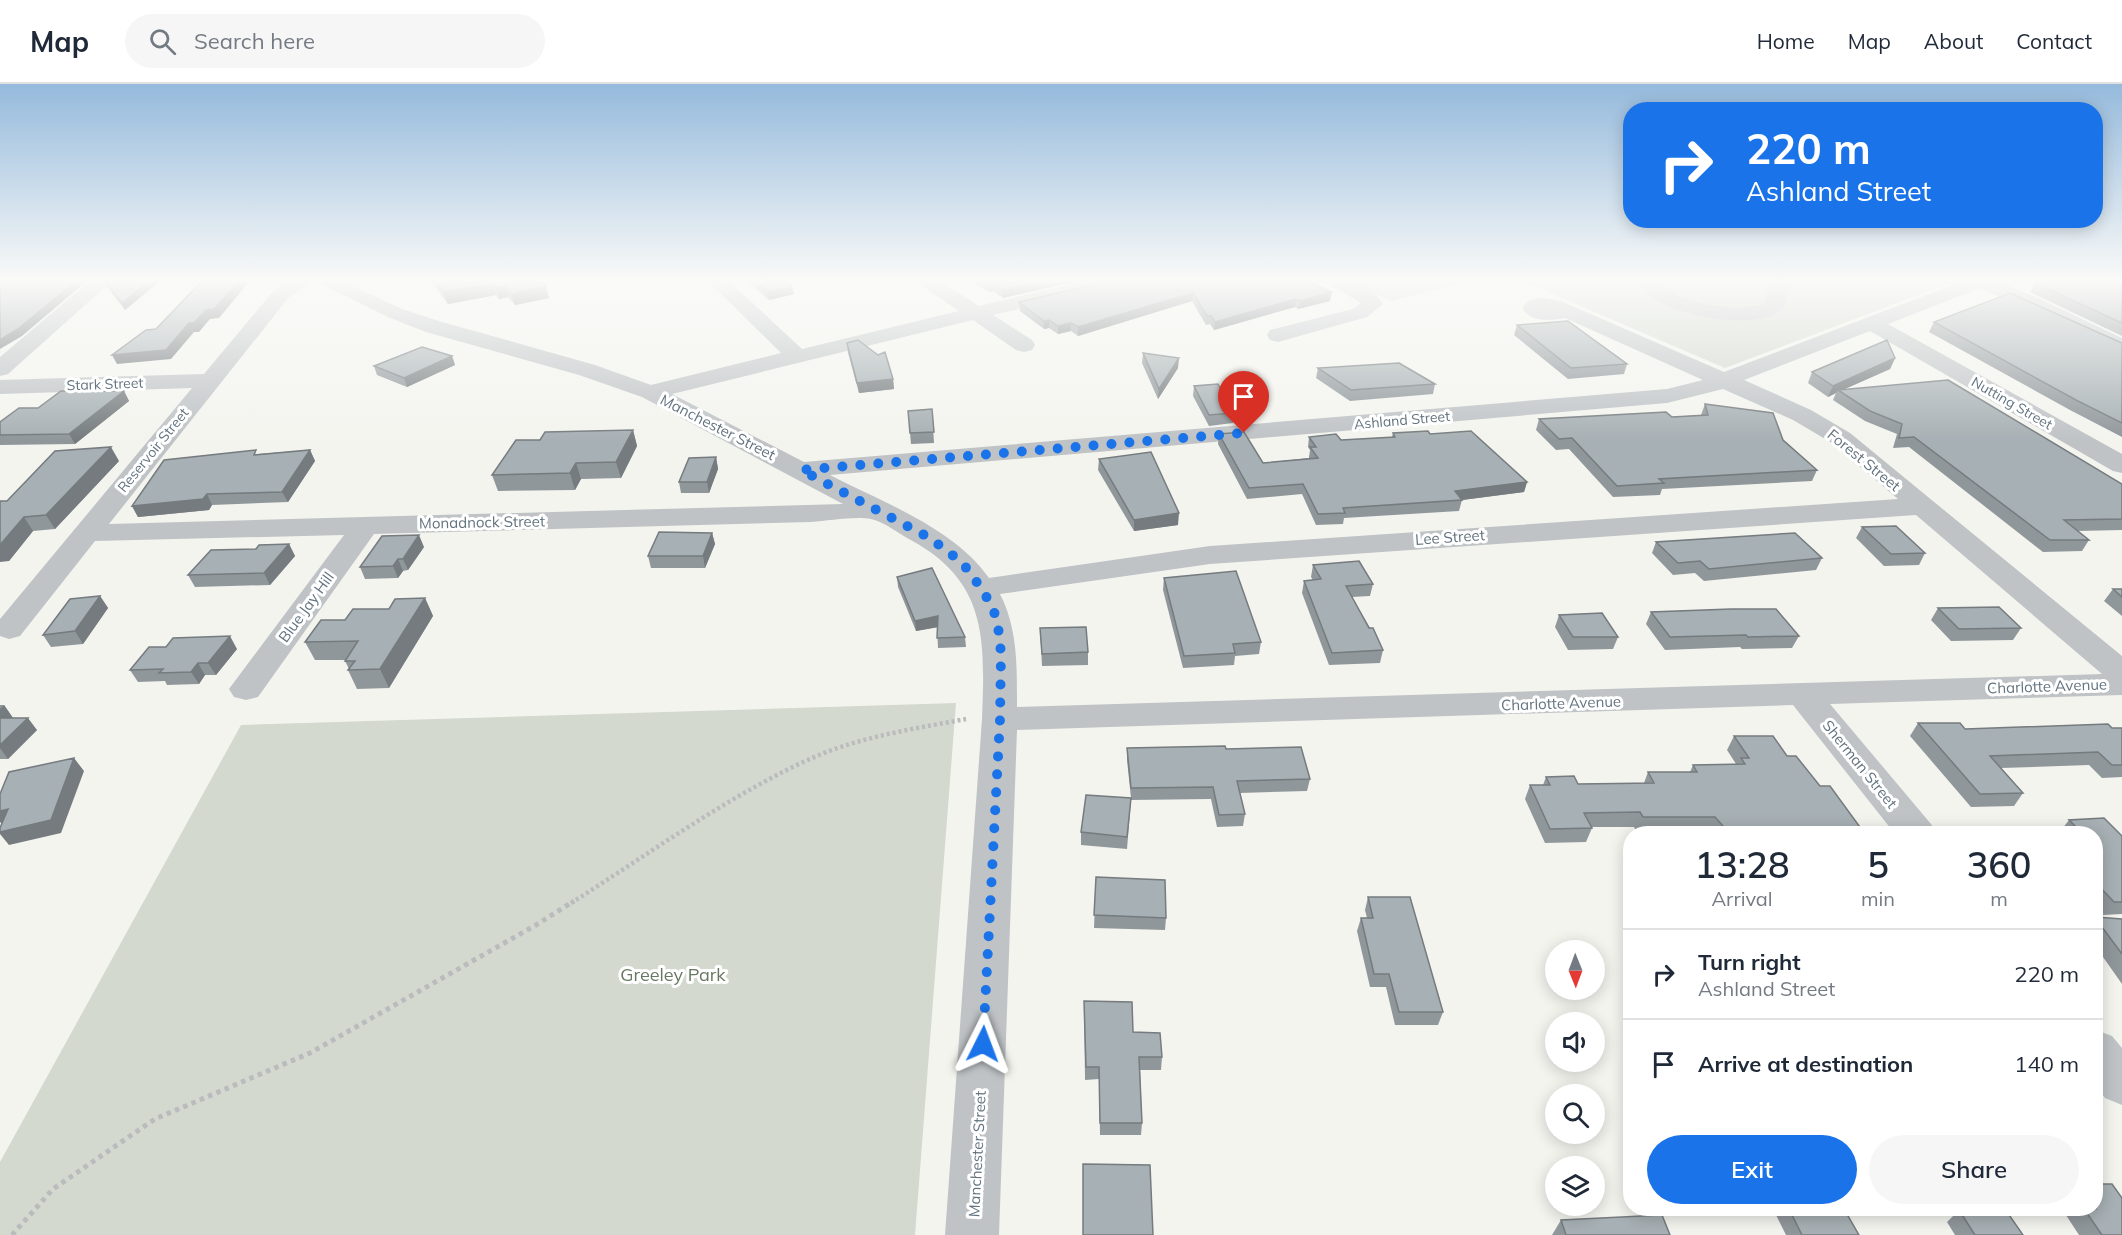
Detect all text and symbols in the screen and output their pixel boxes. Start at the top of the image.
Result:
search box [125,14,545,68]
text: Map [30,24,89,59]
icon: search [146,25,179,58]
text: Search here [194,27,315,55]
text: Home [1757,28,1815,54]
text: Map [1848,28,1891,54]
text: About [1924,28,1983,54]
text: Contact [2016,28,2092,54]
text: 220 m [1746,122,1871,175]
icon: right [1647,126,1725,204]
text: Ashland Street [1746,174,1931,208]
pin [1218,371,1269,433]
street label: Nutting Street [1968,373,2056,433]
street label: Stark Street [66,374,144,394]
icon: arrive [1227,380,1260,413]
street label: Manchester Street [657,390,779,464]
street label: Reservoir Street [113,404,193,496]
street label: Ashland Street [1353,407,1451,433]
street label: Forest Street [1824,425,1904,495]
street label: Monadnock Street [419,511,545,533]
street label: Lee Street [1415,525,1485,549]
street label: Blue Jay Hill [274,568,338,646]
street label: Charlotte Avenue [1987,674,2107,698]
street label: Charlotte Avenue [1501,691,1621,715]
street label: Sherman Street [1819,716,1901,812]
text: 13:28 [1695,842,1789,887]
text: 5 [1867,842,1889,887]
text: 360 [1967,842,2031,887]
text: Arrival [1711,886,1773,911]
text: min [1861,886,1895,911]
text: m [1990,886,2008,911]
north arrow [1545,940,1605,1000]
map controls [1545,940,1605,1216]
text: Turn right [1698,948,1801,976]
icon: right [1647,958,1680,991]
text: 220 m [2014,960,2079,988]
park label: Greeley Park [620,963,726,986]
text: Ashland Street [1698,976,1835,1001]
position arrow [951,1012,1015,1076]
button: sound [1545,1012,1605,1072]
icon: arrive [1647,1048,1680,1081]
text: Arrive at destination [1698,1050,1913,1078]
text: 140 m [2014,1050,2079,1078]
button: search [1545,1084,1605,1144]
street label: Manchester Street [964,1090,990,1218]
button: Exit [1647,1135,1857,1204]
button: Share [1869,1135,2079,1204]
button: layers [1545,1156,1605,1216]

